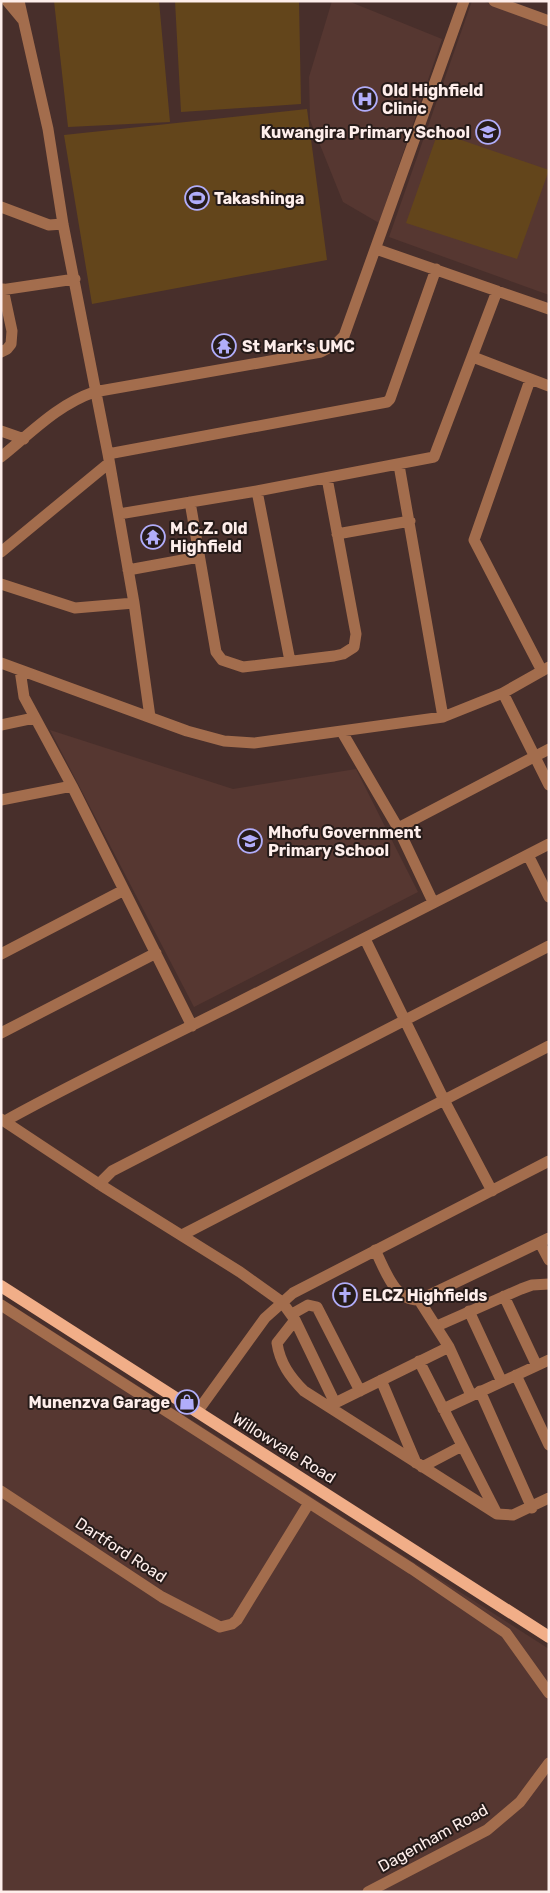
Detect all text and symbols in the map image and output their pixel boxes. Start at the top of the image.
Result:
place label: Old Highfield Clinic [382,81,483,118]
hospital icon: Old Highfield Clinic [352,86,378,112]
school or university icon: Kuwangira Primary School [475,119,501,145]
place label: Kuwangira Primary School [261,123,470,142]
sports icon: Takashinga [184,185,210,211]
place label: Takashinga [214,189,304,208]
temple icon: St Mark's UMC [211,333,237,359]
place label: St Mark's UMC [242,337,355,356]
place label: M.C.Z. Old Highfield [170,519,248,556]
temple icon: M.C.Z. Old Highfield [140,524,166,550]
place label: Mhofu Government Primary School [268,823,422,860]
school or university icon: Mhofu Government Primary School [237,828,263,854]
church icon: ELCZ Highfields [332,1282,358,1308]
place label: ELCZ Highfields [362,1286,488,1305]
shop icon: Munenzva Garage [174,1389,200,1415]
place label: Munenzva Garage [28,1393,170,1412]
street label: Willowvale Road [229,1409,339,1487]
street label: Dartford Road [72,1514,170,1586]
street label: Dagenham Road [375,1800,491,1876]

